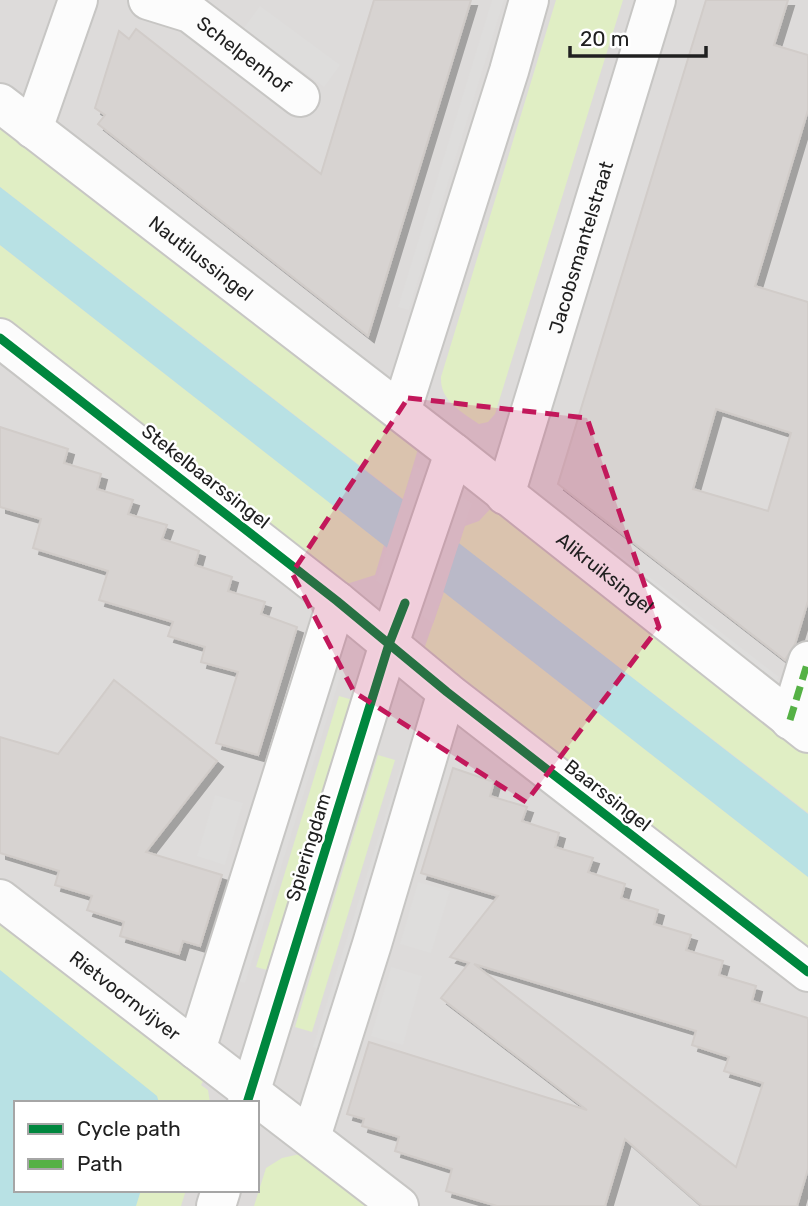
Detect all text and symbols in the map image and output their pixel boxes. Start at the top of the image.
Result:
street label: Schelpenhof [192,11,296,98]
scale bar [570,14,706,58]
text: 20 m [580,26,629,51]
street label: Jacobsmantelstraat [544,158,618,336]
street label: Nautilussingel [144,211,258,306]
street label: Stekelbaarssingel [137,419,274,534]
street label: Alikruiksingel [552,528,658,618]
street label: Baarssingel [560,755,655,836]
street label: Spieringdam [281,790,336,904]
street label: Rietvoornvijver [65,946,185,1046]
legend [14,1101,259,1192]
text: Cycle path [77,1116,181,1141]
text: Path [77,1151,123,1176]

